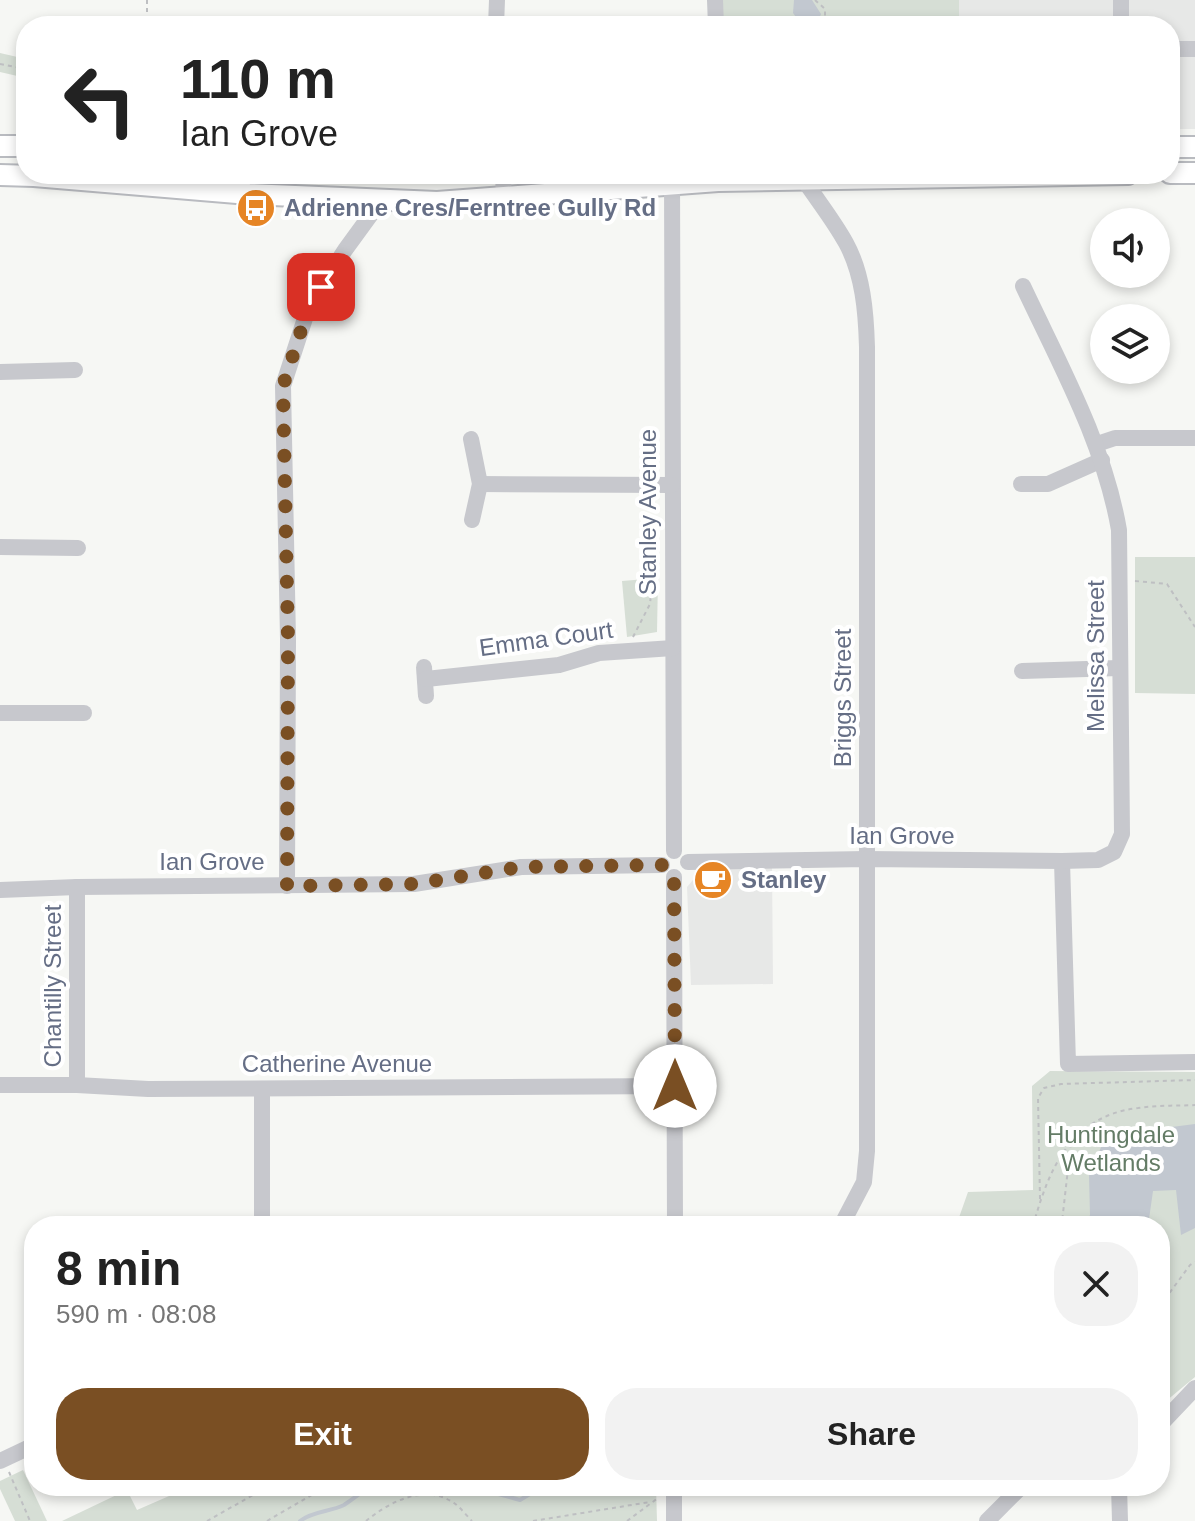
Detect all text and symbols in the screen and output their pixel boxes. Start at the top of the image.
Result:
text: 110 m [180,47,336,110]
icon: left [48,48,152,152]
text: Ian Grove [180,113,338,154]
bus stop icon: Adrienne Cres/Ferntree Gully Rd [235,187,277,229]
place label: Adrienne Cres/Ferntree Gully Rd [284,194,656,221]
map controls [1090,208,1170,384]
button: sound [1090,208,1170,288]
pin [287,253,355,321]
icon: arrive [299,265,343,309]
button: layers [1090,304,1170,384]
street label: Stanley Avenue [634,429,661,595]
street label: Melissa Street [1082,580,1109,732]
street label: Emma Court [477,616,615,661]
street label: Briggs Street [829,628,856,767]
street label: Ian Grove [849,822,955,849]
street label: Ian Grove [159,848,265,875]
cafe icon: Stanley [692,859,734,901]
place label: Stanley [741,866,827,893]
street label: Chantilly Street [39,904,66,1067]
position arrow [633,1044,717,1128]
street label: Catherine Avenue [242,1050,432,1077]
park label: Huntingdale Wetlands [1047,1121,1175,1176]
text: 8 min [56,1242,181,1295]
button: close [1054,1242,1138,1326]
text: 590 m · 08:08 [56,1299,216,1329]
button: Exit [56,1388,589,1480]
button: Share [605,1388,1138,1480]

